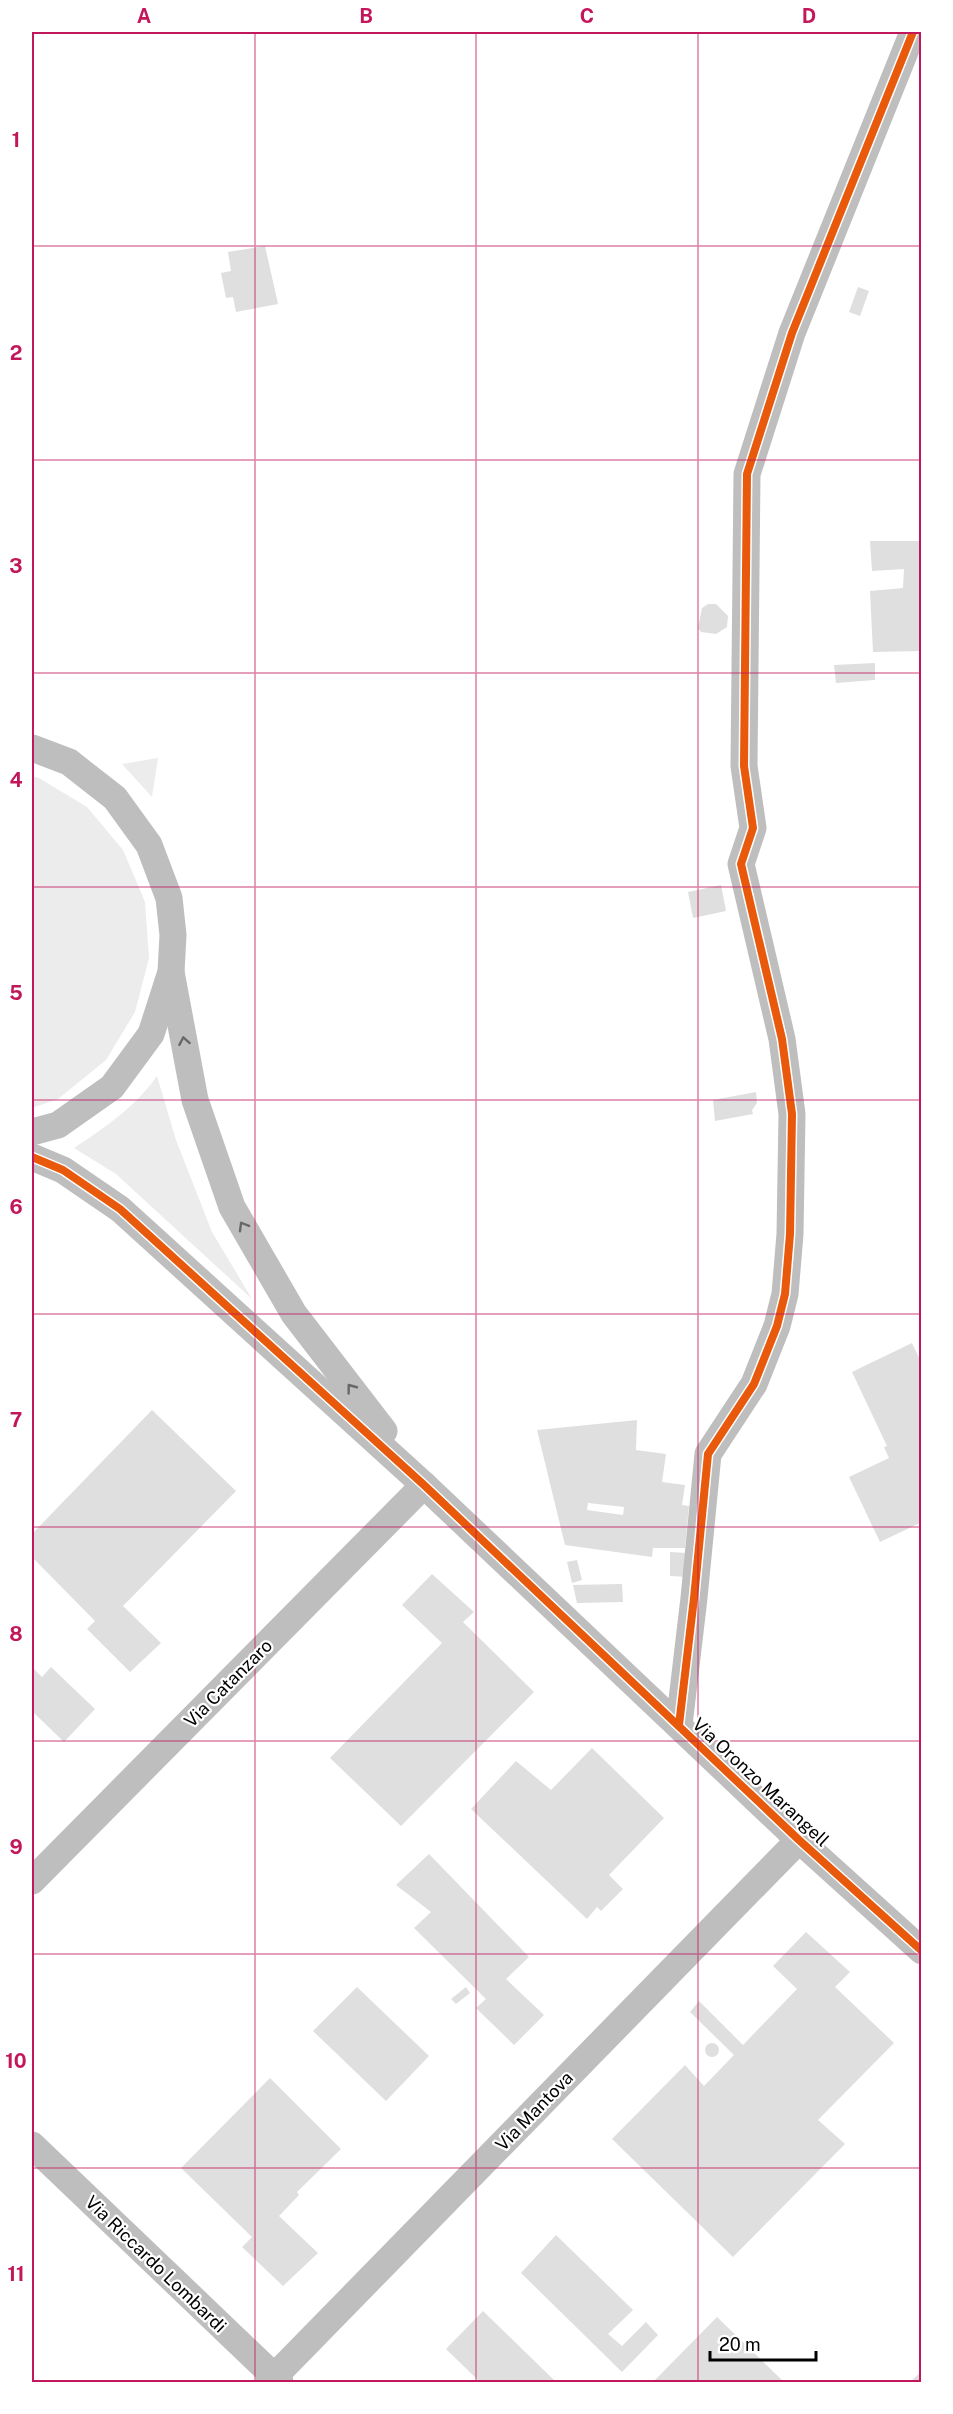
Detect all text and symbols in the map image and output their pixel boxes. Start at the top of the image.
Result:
text: A [137,4,151,28]
text: B [359,4,373,28]
text: C [580,4,594,28]
text: D [802,4,816,28]
text: 1 [12,128,20,152]
text: 2 [10,341,22,365]
text: 3 [9,554,23,578]
text: 4 [9,768,23,792]
text: 5 [9,981,23,1005]
one-way arrow [178,1037,191,1047]
text: 6 [9,1195,23,1219]
one-way arrow [239,1222,250,1232]
one-way arrow [347,1384,358,1395]
text: 7 [10,1408,22,1432]
text: 8 [9,1622,23,1646]
street label: Via Catanzaro [180,1635,276,1731]
street label: Via Oronzo Marangell [688,1713,834,1851]
text: 9 [9,1835,23,1859]
text: 10 [5,2049,27,2073]
street label: Via Mantova [491,2067,577,2155]
street label: Via Riccardo Lombardi [81,2191,231,2337]
text: 11 [7,2262,25,2286]
scale bar [710,2324,816,2362]
text: 20 m [719,2334,761,2355]

